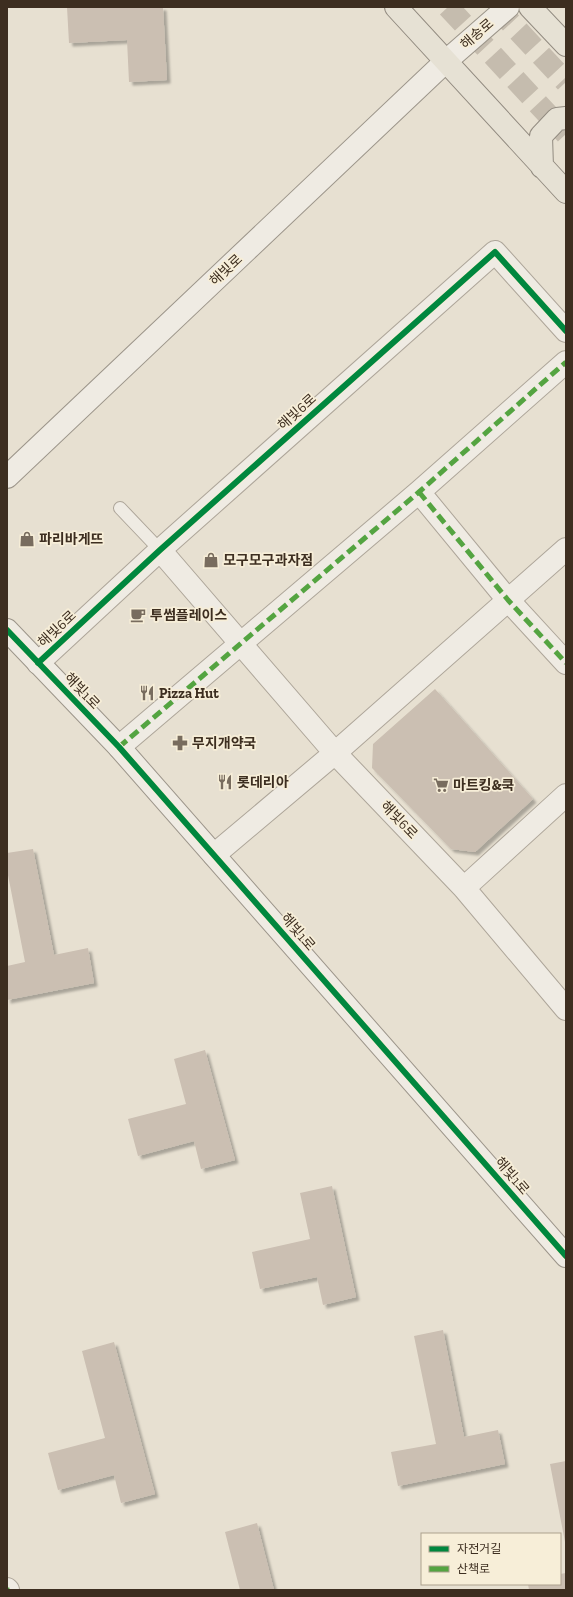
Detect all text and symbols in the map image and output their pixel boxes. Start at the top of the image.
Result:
street label: 해송로 [457,15,497,53]
street label: 해빛로 [206,251,246,289]
street label: 해빛6로 [274,390,320,434]
shop icon: 파리바게뜨 [18,530,36,548]
place label: 파리바게뜨 [39,531,104,548]
shop icon: 모구모구과자점 [202,551,220,569]
place label: 모구모구과자점 [223,552,313,569]
cafe icon: 투썸플레이스 [129,606,147,624]
street label: 해빛6로 [34,607,80,651]
place label: 투썸플레이스 [150,607,227,624]
street label: 해빛1로 [61,669,103,713]
restaurant icon: Pizza Hut [138,684,156,702]
place label: Pizza Hut [159,685,219,702]
pharmacy icon: 무지개약국 [171,734,189,752]
place label: 무지개약국 [192,735,257,752]
restaurant icon: 롯데리아 [216,773,234,791]
place label: 롯데리아 [237,774,289,791]
supermarket icon: 마트킹&쿡 [432,776,450,794]
place label: 마트킹&쿡 [453,777,514,794]
street label: 해빛6로 [377,798,421,843]
street label: 해빛1로 [277,910,319,954]
street label: 해빛1로 [491,1154,533,1198]
legend [421,1533,561,1585]
text: 자전거길 [457,1542,501,1556]
text: 산책로 [457,1562,490,1576]

